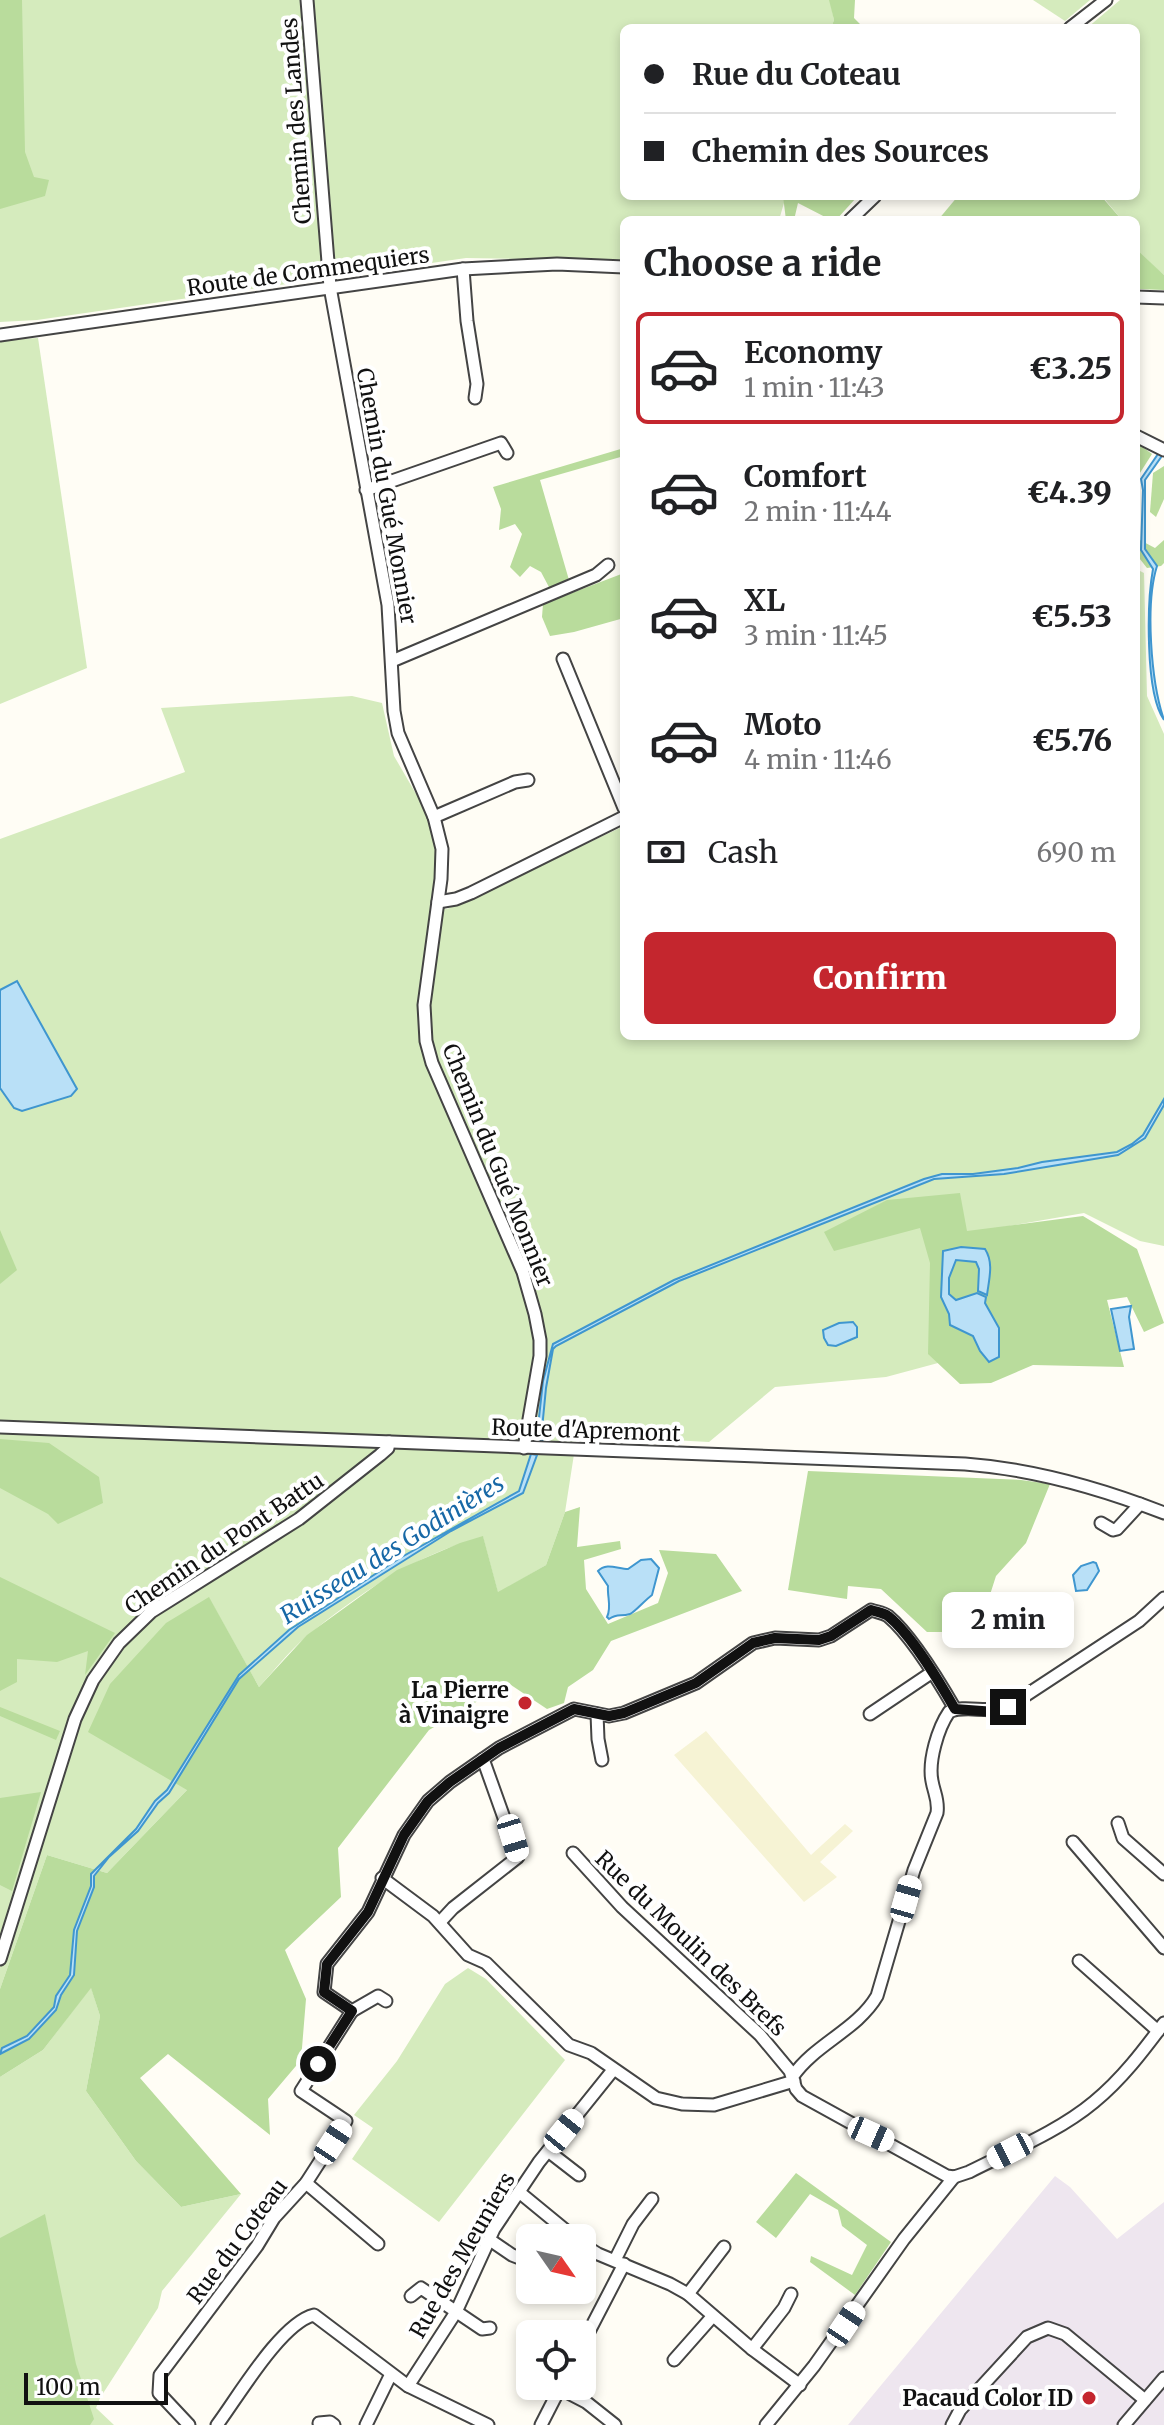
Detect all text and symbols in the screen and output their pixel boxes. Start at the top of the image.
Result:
street label: Chemin des Landes [275,17,317,225]
text: Rue du Coteau [692,55,901,93]
text: Chemin des Sources [692,132,989,170]
street label: Route de Commequiers [185,240,431,302]
text: Choose a ride [644,241,881,286]
icon: car [648,332,720,404]
text: Economy [744,333,882,371]
text: €3.25 [1029,349,1112,387]
street label: Chemin du Gué Monnier [351,366,423,626]
text: 1 min · 11:43 [744,371,885,404]
icon: car [648,456,720,528]
text: Comfort [744,457,867,495]
text: €4.39 [1027,473,1112,511]
text: 2 min · 11:44 [744,495,892,528]
icon: car [648,580,720,652]
text: XL [744,581,785,619]
text: €5.53 [1031,597,1112,635]
text: 3 min · 11:45 [744,619,888,652]
icon: car [648,704,720,776]
text: Moto [744,705,822,743]
text: €5.76 [1032,721,1112,759]
text: 4 min · 11:46 [744,743,892,776]
icon: cash [644,830,688,874]
text: Cash [708,833,778,871]
text: 690 m [1036,836,1116,869]
button: Confirm [644,932,1116,1024]
street label: Chemin du Gué Monnier [436,1039,560,1291]
street label: Route d'Apremont [491,1413,682,1447]
street label: Chemin du Pont Battu [119,1466,329,1620]
water label: Ruisseau des Godinières [274,1467,510,1631]
callout: 2 min [942,1591,1074,1647]
text: 2 min [971,1603,1045,1636]
place label: La Pierre à Vinaigre [399,1676,509,1729]
route end [990,1689,1026,1725]
marker: La Pierre à Vinaigre [516,1694,534,1712]
car [495,1812,531,1864]
street label: Rue du Moulin des Brefs [589,1844,793,2042]
car [888,1873,924,1925]
route start [300,2046,336,2082]
car [540,2105,588,2157]
car [844,2113,898,2155]
car [310,2115,356,2169]
car [983,2129,1037,2173]
street label: Rue des Meuniers [403,2167,521,2343]
street label: Rue du Coteau [181,2173,293,2309]
north arrow [516,2224,596,2304]
map controls [516,2224,596,2400]
car [823,2297,869,2351]
button: locate [516,2320,596,2400]
scale bar [24,2369,168,2405]
text: 100 m [36,2373,101,2401]
place label: Pacaud Color ID [902,2384,1073,2412]
marker: Pacaud Color ID [1080,2389,1098,2407]

